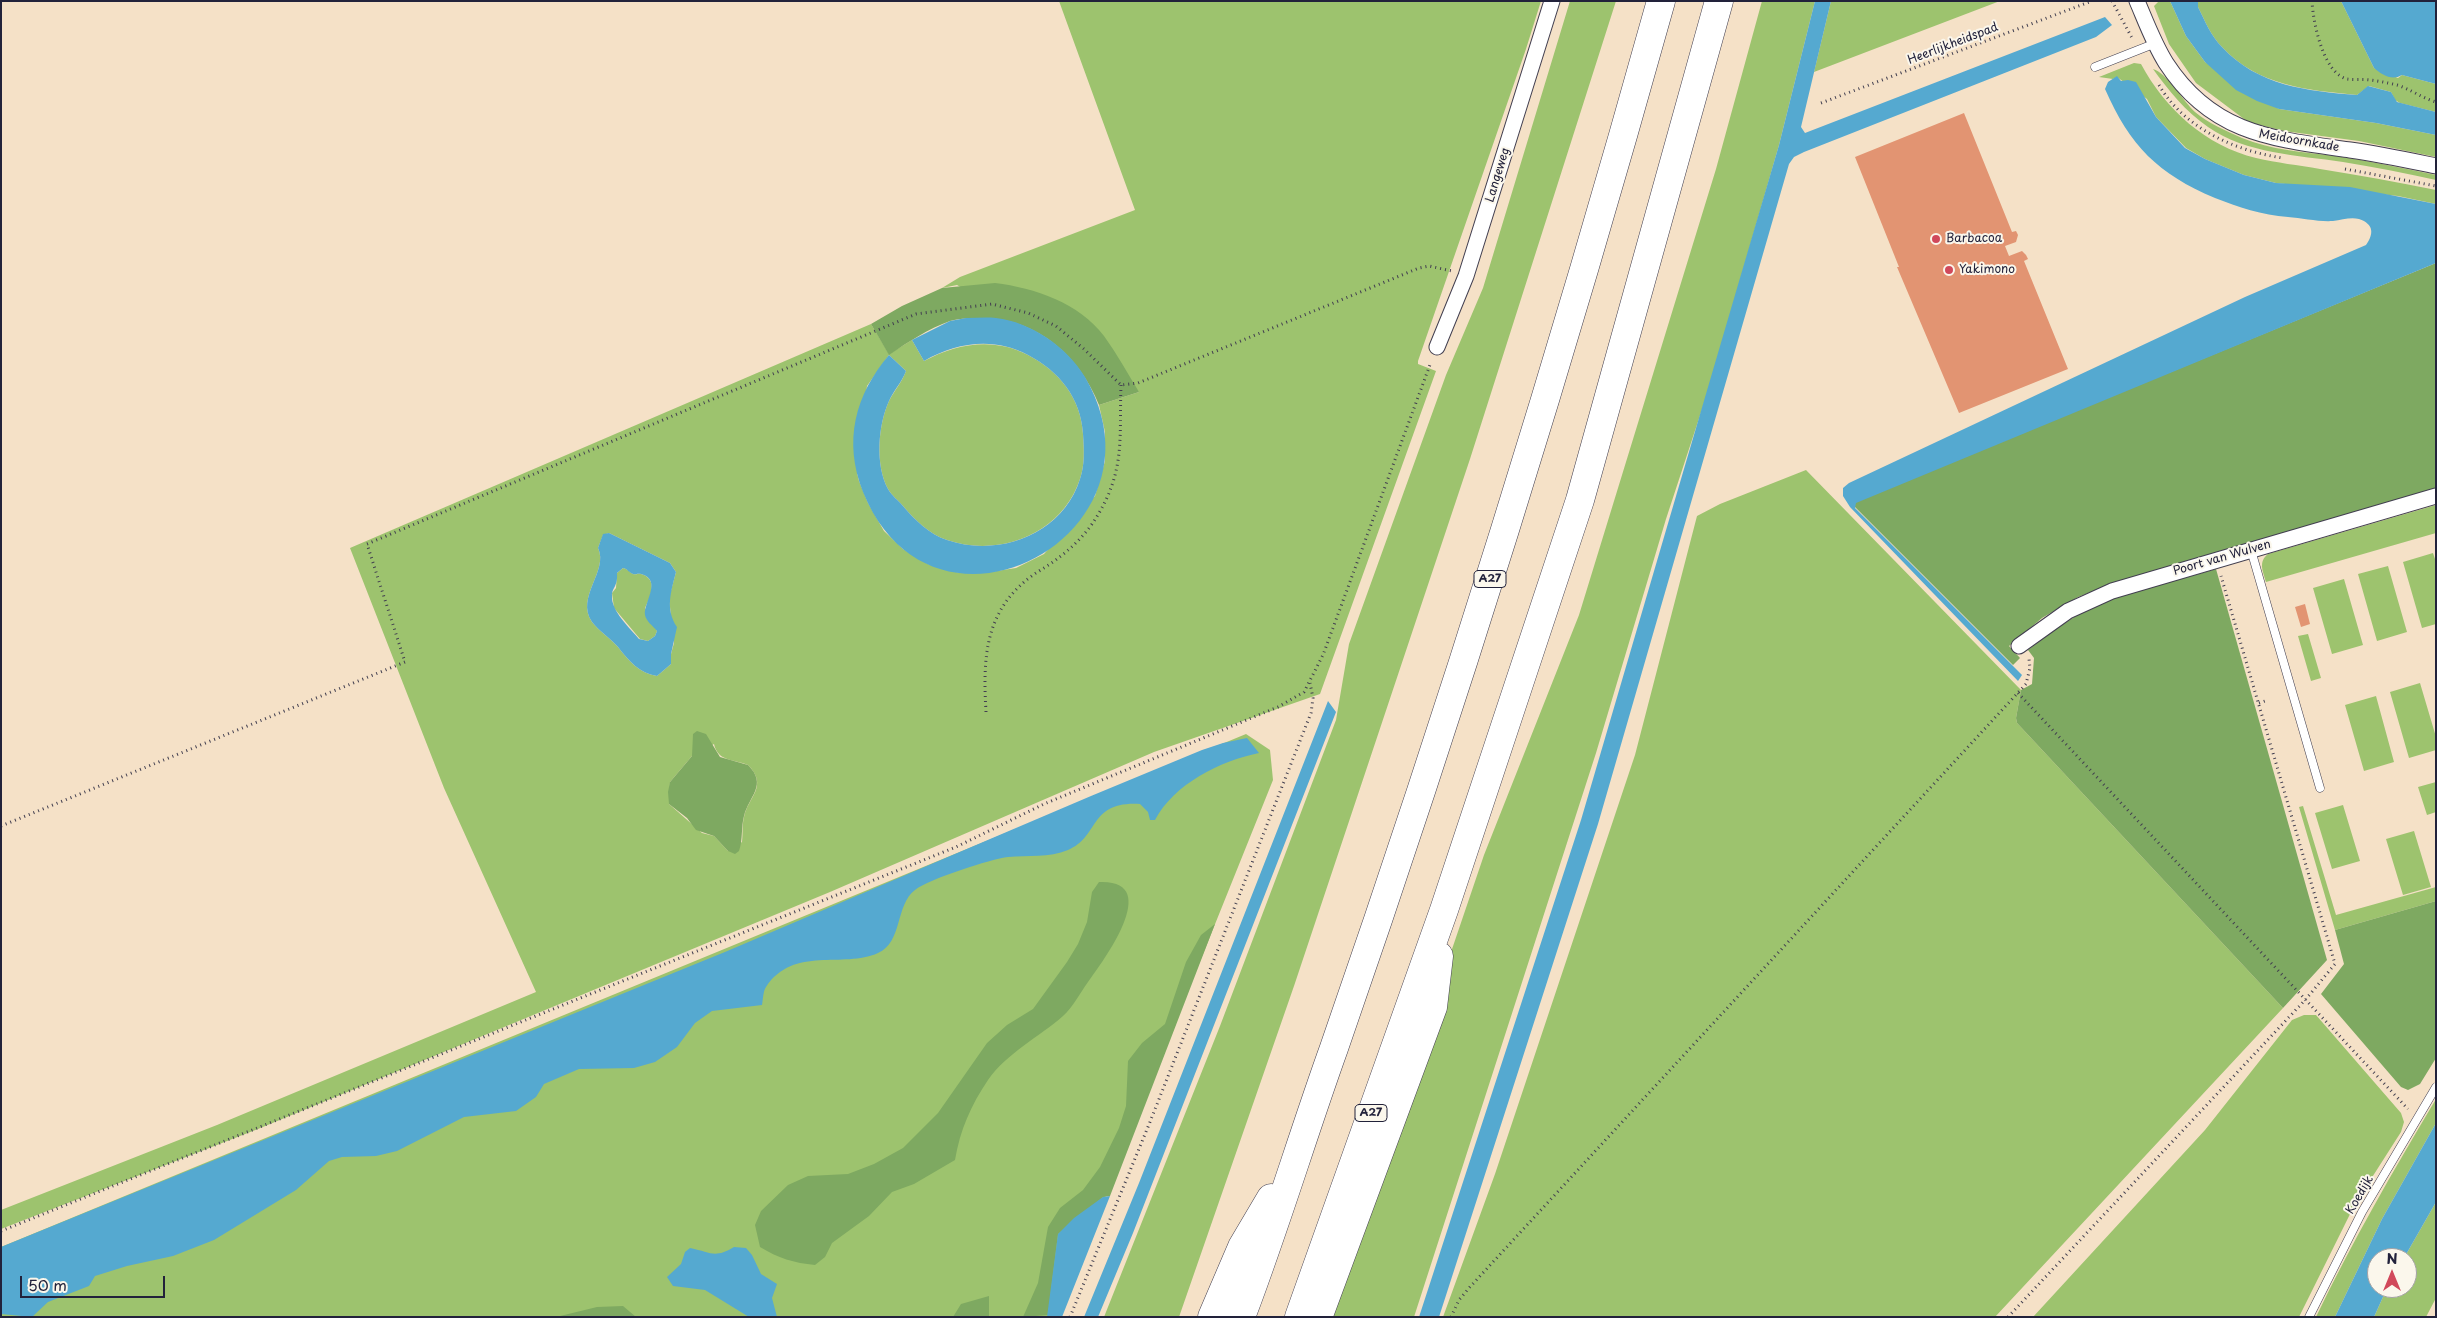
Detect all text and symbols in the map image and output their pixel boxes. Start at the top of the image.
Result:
street label: Heerlijkheidspad [1906,20,2000,68]
street label: Meidoornkade [2258,127,2340,155]
street label: Langeweg [1483,146,1513,204]
place label: Barbacoa [1946,232,2002,246]
marker: Barbacoa [1930,233,1942,245]
place label: Yakimono [1959,263,2015,277]
marker: Yakimono [1943,264,1955,276]
street label: Poort van Wulven [2172,537,2272,579]
road number: A27 [1474,570,1506,588]
road number: A27 [1355,1104,1387,1122]
street label: Koedijk [2343,1173,2377,1217]
north arrow [2367,1248,2417,1298]
text: N [2386,1248,2398,1269]
scale bar [22,1266,168,1298]
text: 50 m [28,1273,67,1296]

